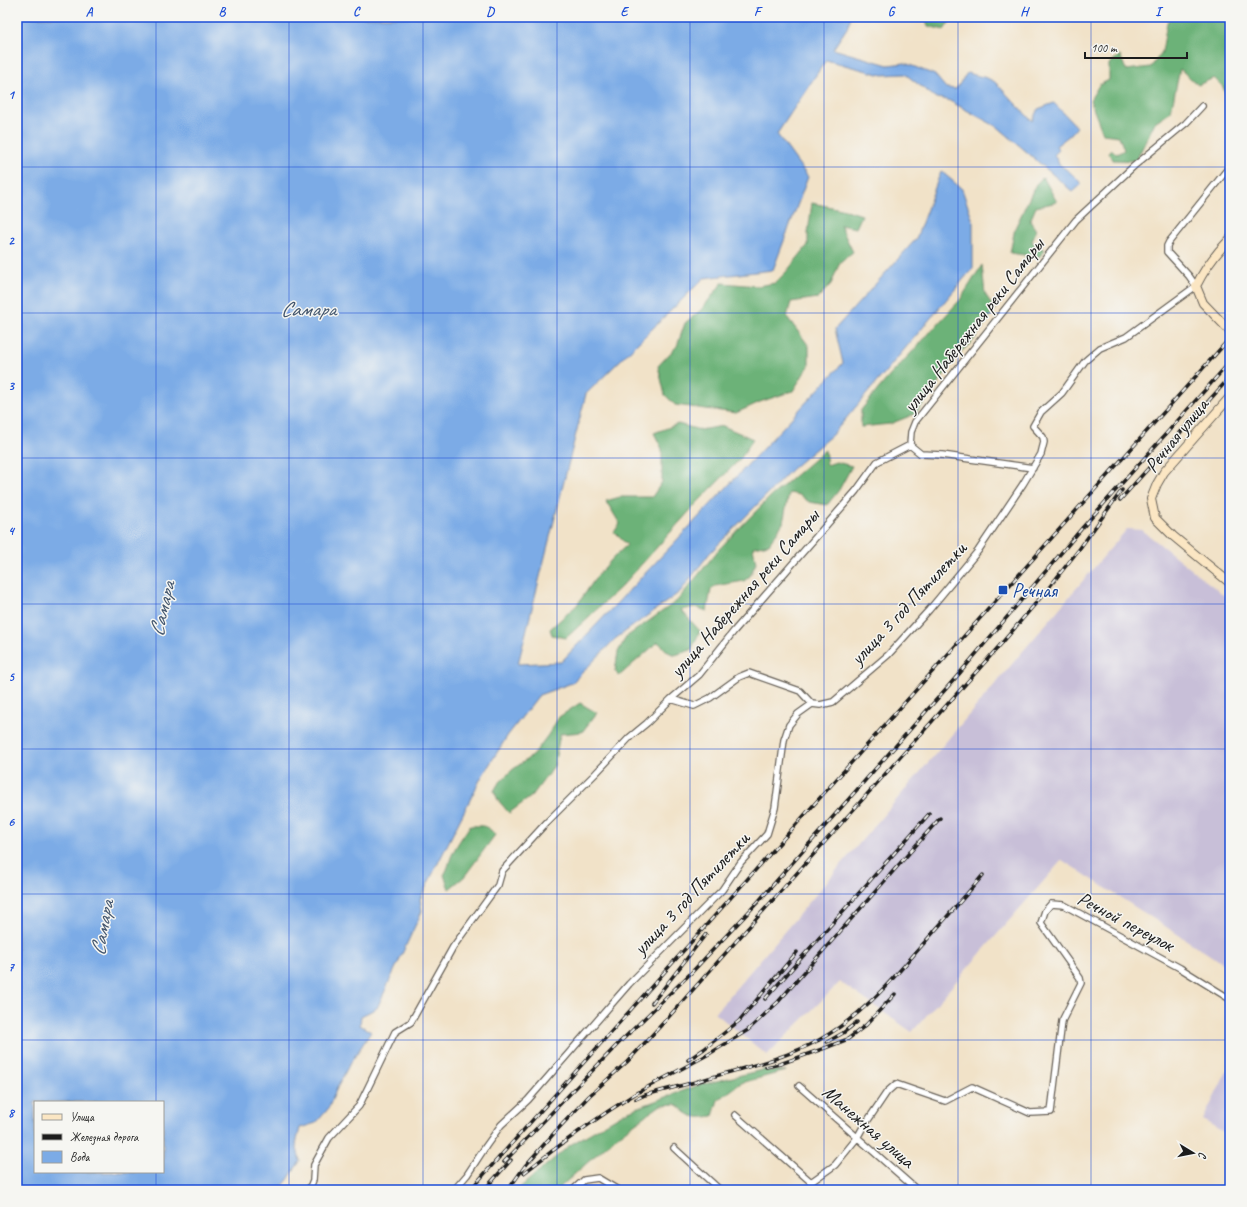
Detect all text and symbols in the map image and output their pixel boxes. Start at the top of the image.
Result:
text: A [86,4,94,20]
text: B [219,4,227,20]
text: C [353,4,361,20]
text: D [486,4,495,20]
text: E [621,4,630,20]
text: F [754,4,763,20]
text: G [888,4,896,20]
text: H [1020,4,1030,20]
text: I [1155,4,1164,20]
scale bar [1085,34,1187,60]
text: 100 m [1091,40,1118,56]
text: 1 [8,87,16,103]
street label: улица Набережная реки Самары [897,232,1050,419]
text: 2 [8,233,15,249]
water label: Самара [280,296,338,322]
text: 3 [8,378,15,394]
street label: Речная улица [1139,392,1215,477]
street label: улица Набережная реки Самары [664,503,825,683]
text: 4 [8,523,16,539]
street label: улица 3 год Пятилетки [844,536,973,671]
water label: Самара [143,577,181,639]
place label: Речная [1012,578,1059,603]
marker: Речная [997,584,1009,596]
text: 5 [8,669,15,685]
text: 6 [8,814,15,830]
street label: улица 3 год Пятилетки [627,826,756,961]
street label: Речной переулок [1073,886,1180,958]
water label: Самара [84,896,120,957]
text: 7 [8,959,15,975]
street label: Манежная улица [817,1080,921,1174]
legend [34,1101,164,1173]
text: 8 [8,1105,16,1121]
text: Улица [70,1109,95,1125]
text: Железная дорога [70,1129,139,1145]
north arrow [1173,1133,1213,1173]
text: Вода [70,1149,91,1165]
text: С [1195,1151,1210,1160]

